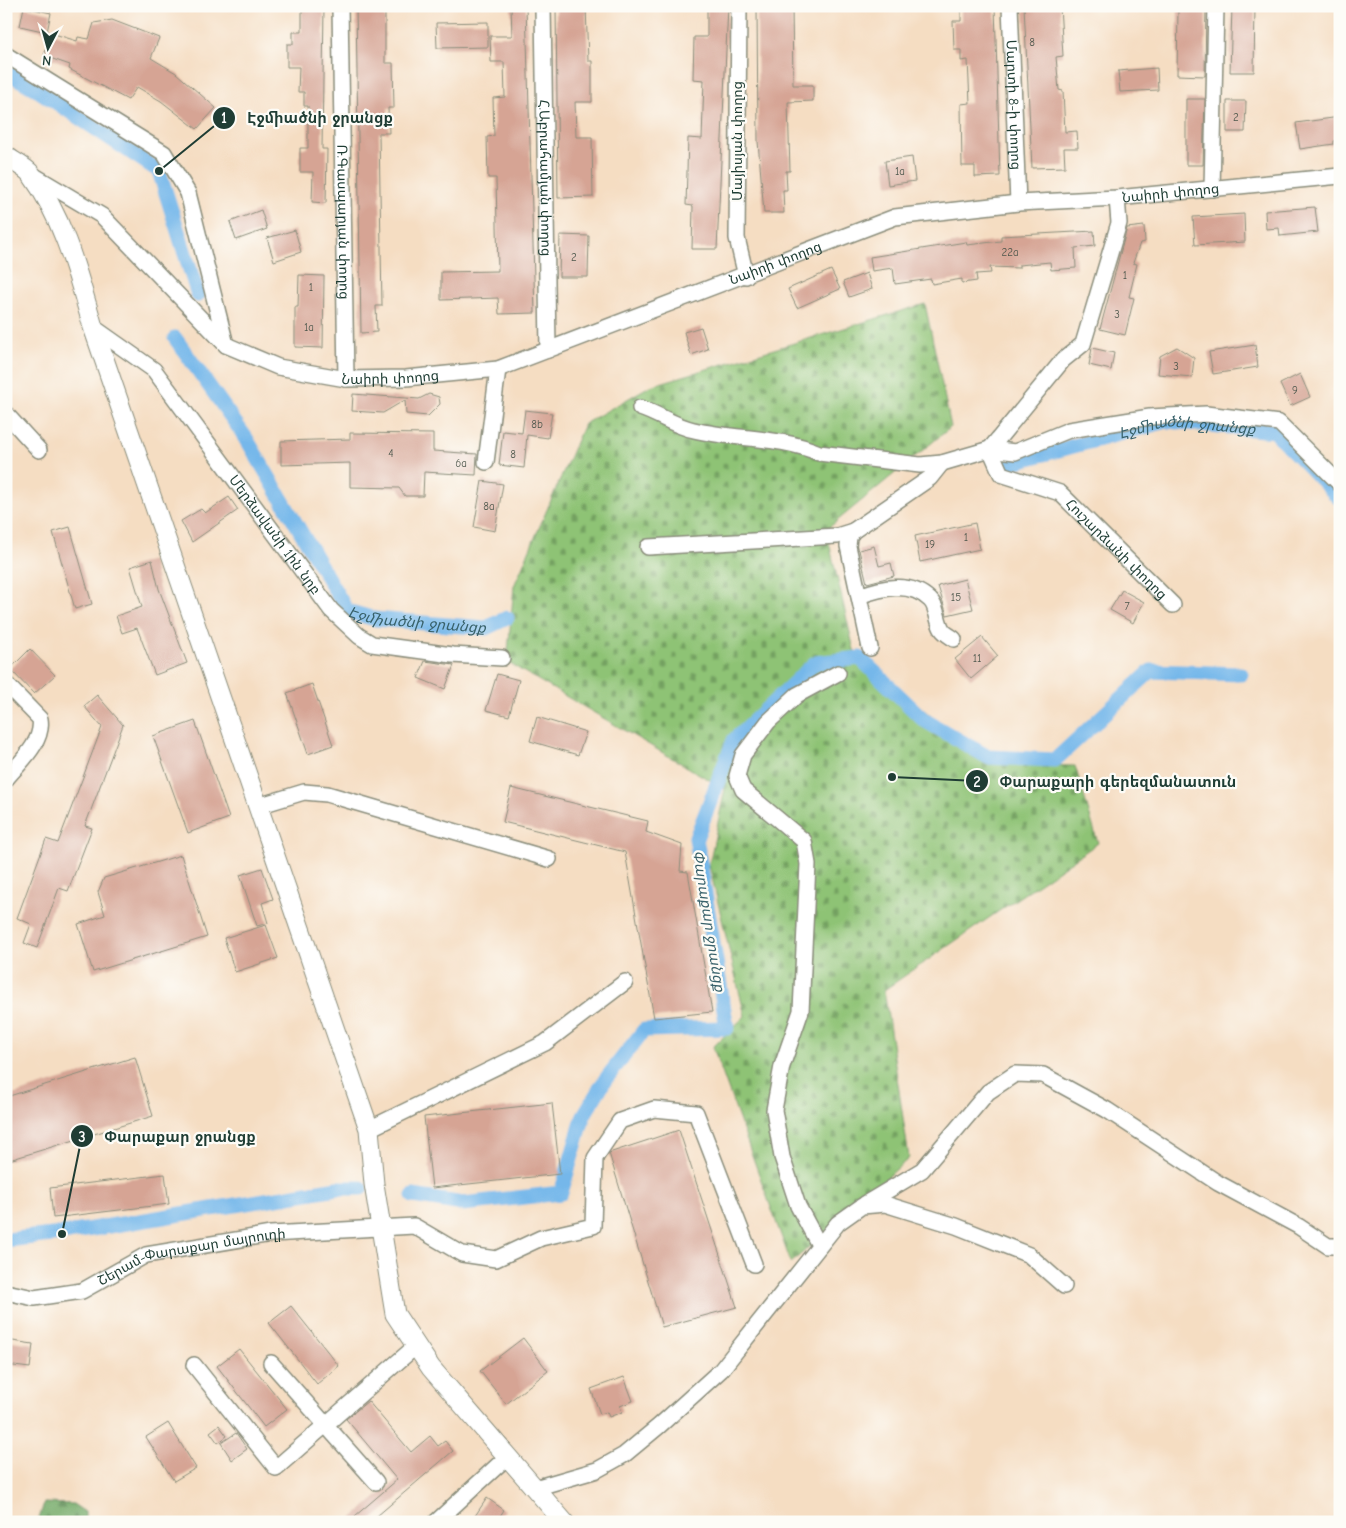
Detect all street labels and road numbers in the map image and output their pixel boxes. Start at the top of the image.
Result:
street label: Մարտի 8-ի փողոց [1002,39,1025,170]
street label: Մայիսյան փողոց [729,81,746,201]
street label: Հ.Աբրահամյան փողոց [535,100,555,256]
street label: Ռ.Գասպարյան փողոց [333,144,353,300]
street label: Նաիրի փողոց [1121,180,1220,206]
street label: Նաիրի փողոց [727,238,824,289]
street label: Նաիրի փողոց [340,367,440,389]
street label: Մերձավանի 1ին նրբ [225,472,324,598]
street label: Հուշարձանի փողոց [1062,496,1170,603]
street label: Շերամ-Փարաքար մայրուղի [95,1225,286,1290]

